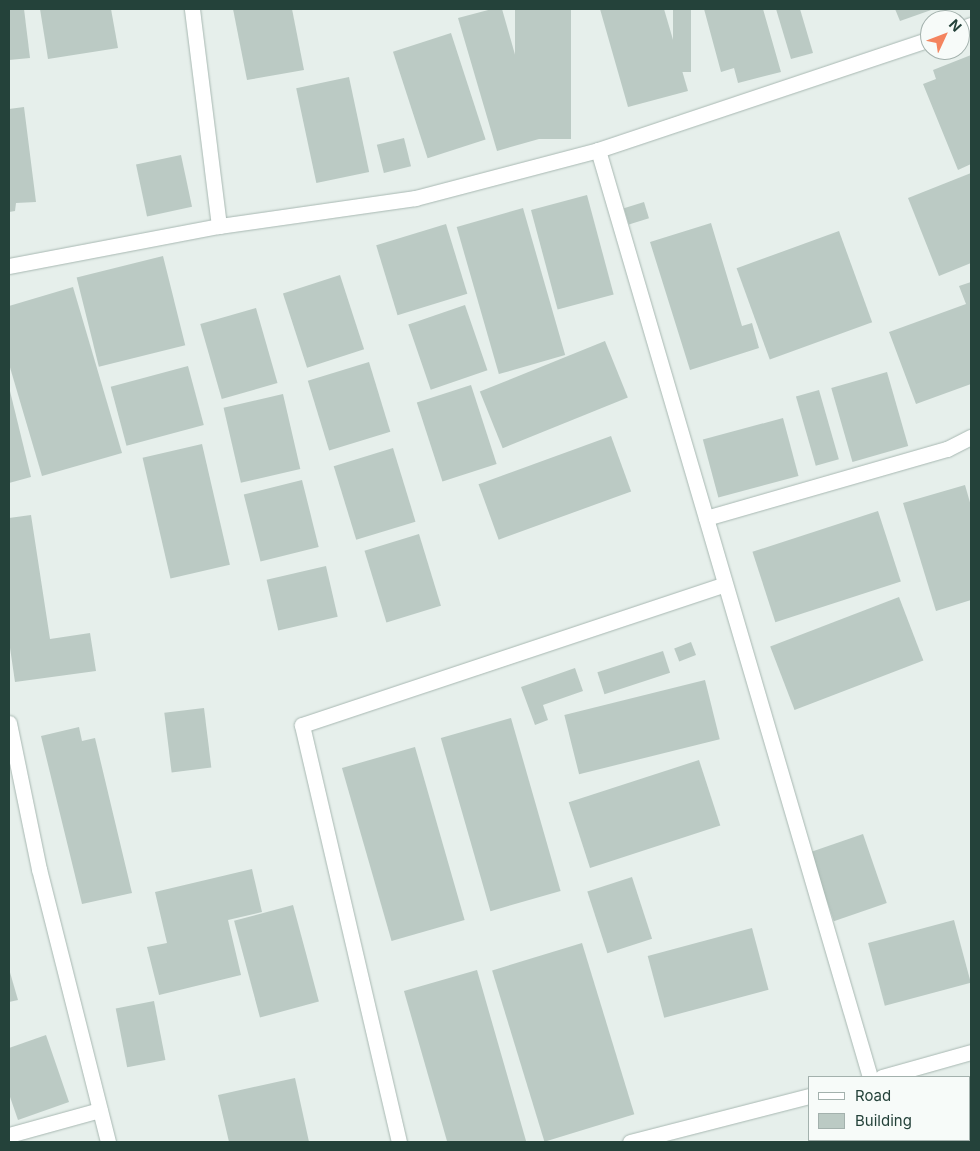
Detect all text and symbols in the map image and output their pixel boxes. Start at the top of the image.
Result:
north arrow [920,10,970,60]
text: N [946,15,965,35]
legend [808,1076,970,1141]
text: Road [855,1086,891,1105]
text: Building [855,1111,912,1130]

